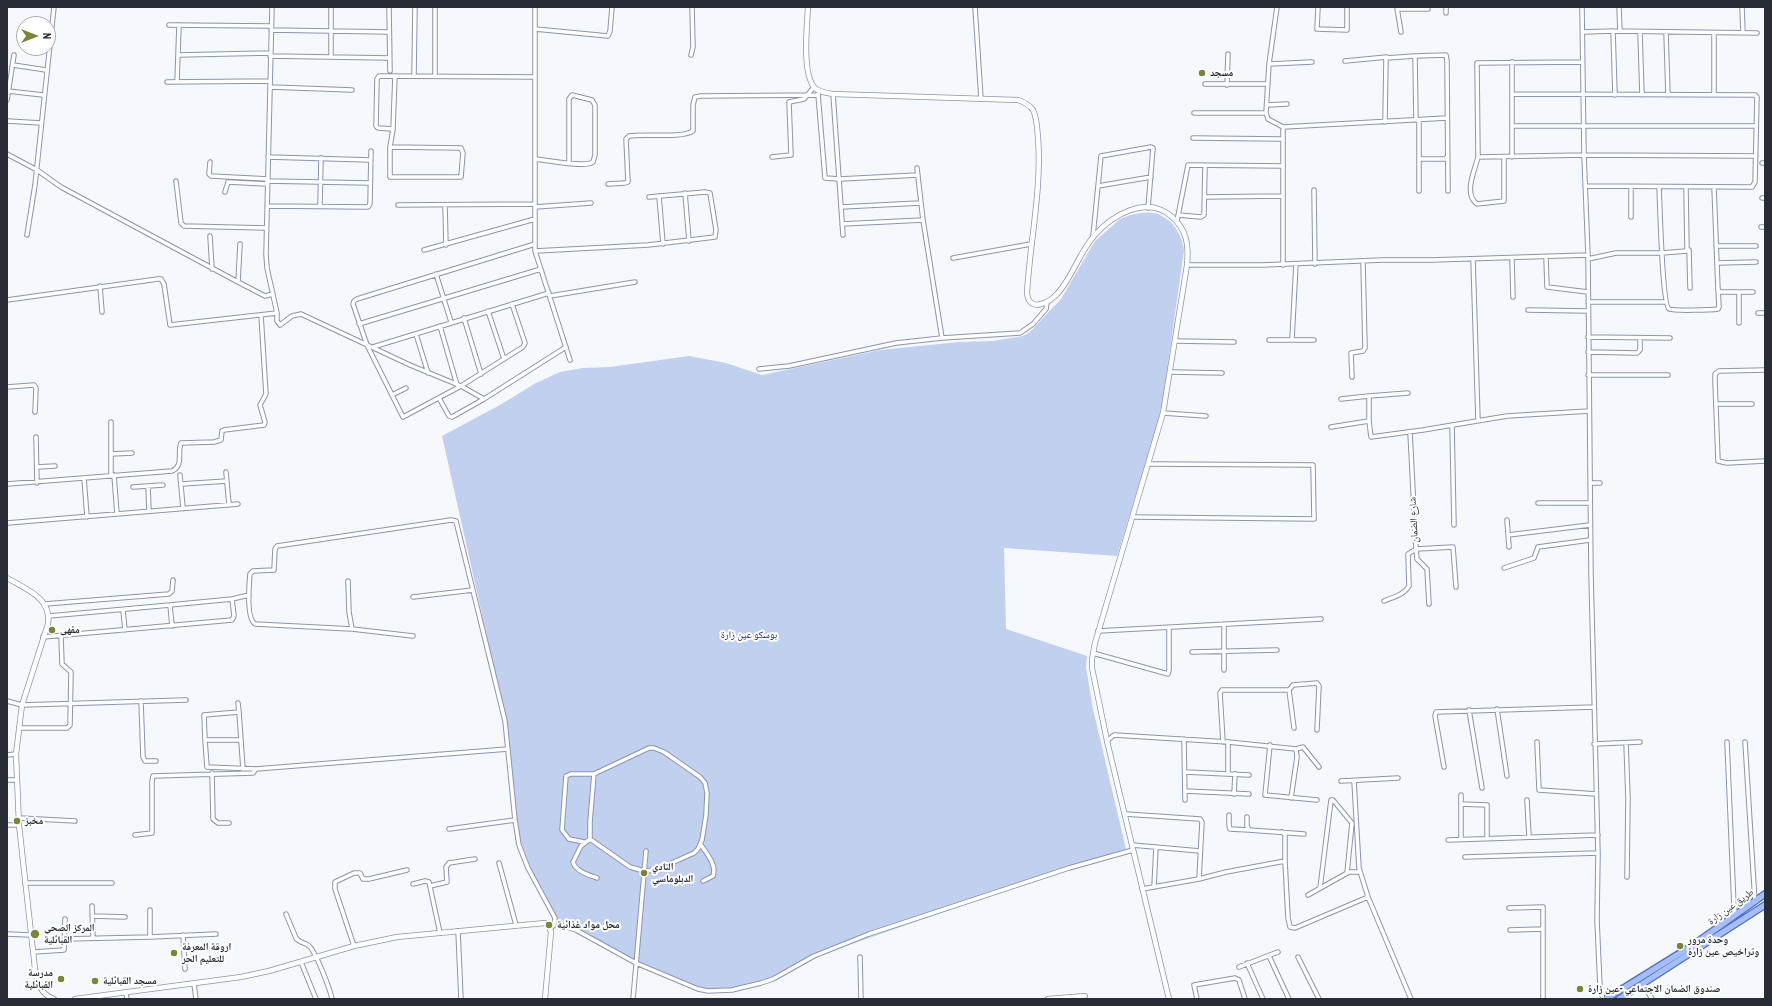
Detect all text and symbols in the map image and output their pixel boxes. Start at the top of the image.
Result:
north arrow [16,16,56,56]
text: N [40,33,54,39]
place label: مسجد [1210,67,1233,79]
marker: مسجد [1197,68,1207,78]
street label: شارع الضمان [1407,497,1421,543]
place label: مقهى [60,624,80,636]
marker: مقهى [47,625,57,635]
park label: بوسكو عين زارة [721,629,777,641]
place label: مخبز [25,815,43,827]
marker: مخبز [12,816,22,826]
place label: النادي الدبلوماسي [652,861,693,884]
marker: النادي الدبلوماسي [639,868,649,878]
street label: طريق عين زارة [1706,886,1756,928]
place label: محل مواد غذائية [557,919,620,931]
marker: محل مواد غذائية [544,920,554,930]
place label: المركز الصحي القبائلية [44,922,95,946]
marker: المركز الصحي القبائلية [29,928,41,940]
place label: وحدة مرور وتراخيص عين زارة [1688,934,1759,958]
place label: اروقة المعرفة للتعليم الحر [182,941,231,964]
marker: وحدة مرور وتراخيص عين زارة [1675,941,1685,951]
marker: اروقة المعرفة للتعليم الحر [169,948,179,958]
place label: مدرسة القبائلية [25,967,53,990]
marker: مدرسة القبائلية [56,974,66,984]
place label: مسجد القبائلية [103,975,157,987]
marker: مسجد القبائلية [90,976,100,986]
place label: صندوق الضمان الاجتماعي -عين زارة [1588,983,1720,995]
marker: صندوق الضمان الاجتماعي -عين زارة [1575,984,1585,994]

